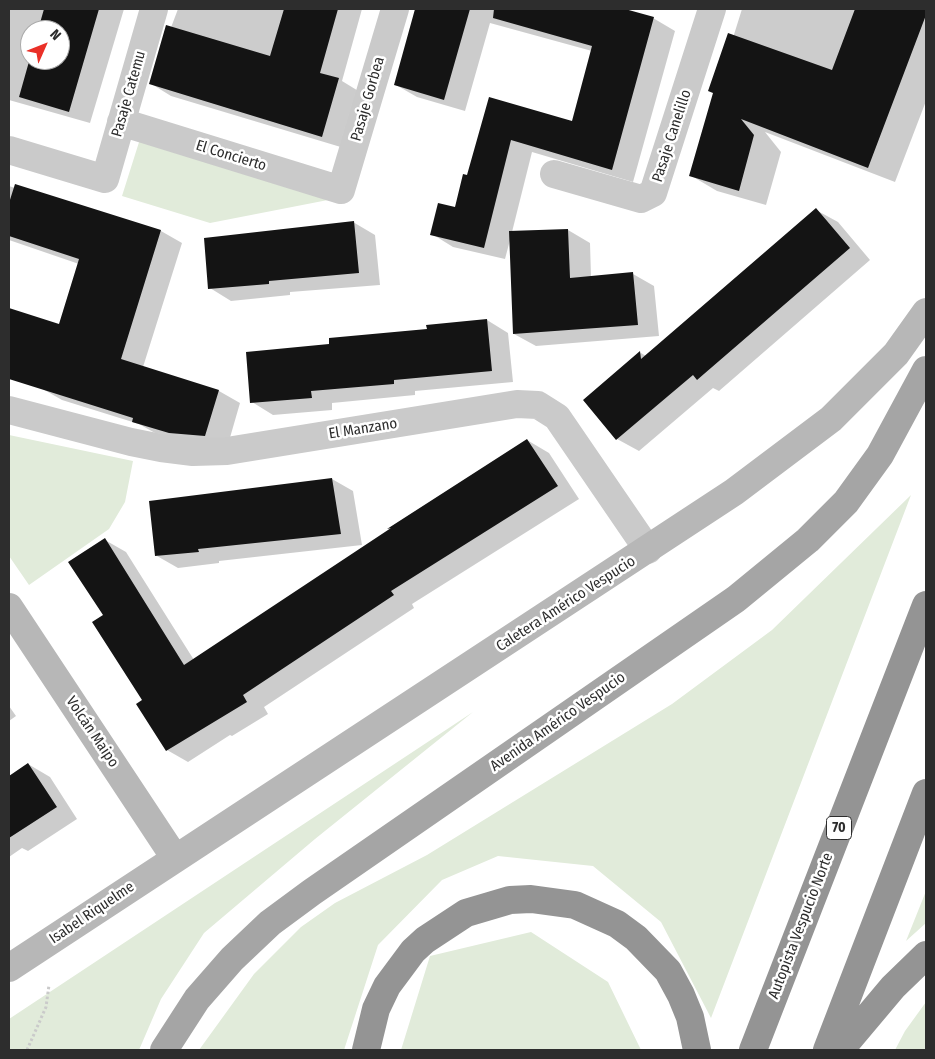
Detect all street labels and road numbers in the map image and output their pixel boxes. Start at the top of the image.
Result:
street label: Pasaje Catemu [108,49,150,139]
street label: Pasaje Gorbea [347,55,389,143]
street label: Pasaje Canelillo [649,88,695,184]
street label: El Concierto [193,137,269,175]
street label: El Manzano [327,415,399,443]
street label: Caletera Américo Vespucio [493,552,639,656]
street label: Avenida Américo Vespucio [487,668,629,776]
street label: Volcán Maipo [62,693,122,771]
road number: 70 [826,816,852,840]
street label: Autopista Vespucio Norte [765,850,837,1002]
street label: Isabel Riquelme [46,878,138,948]

